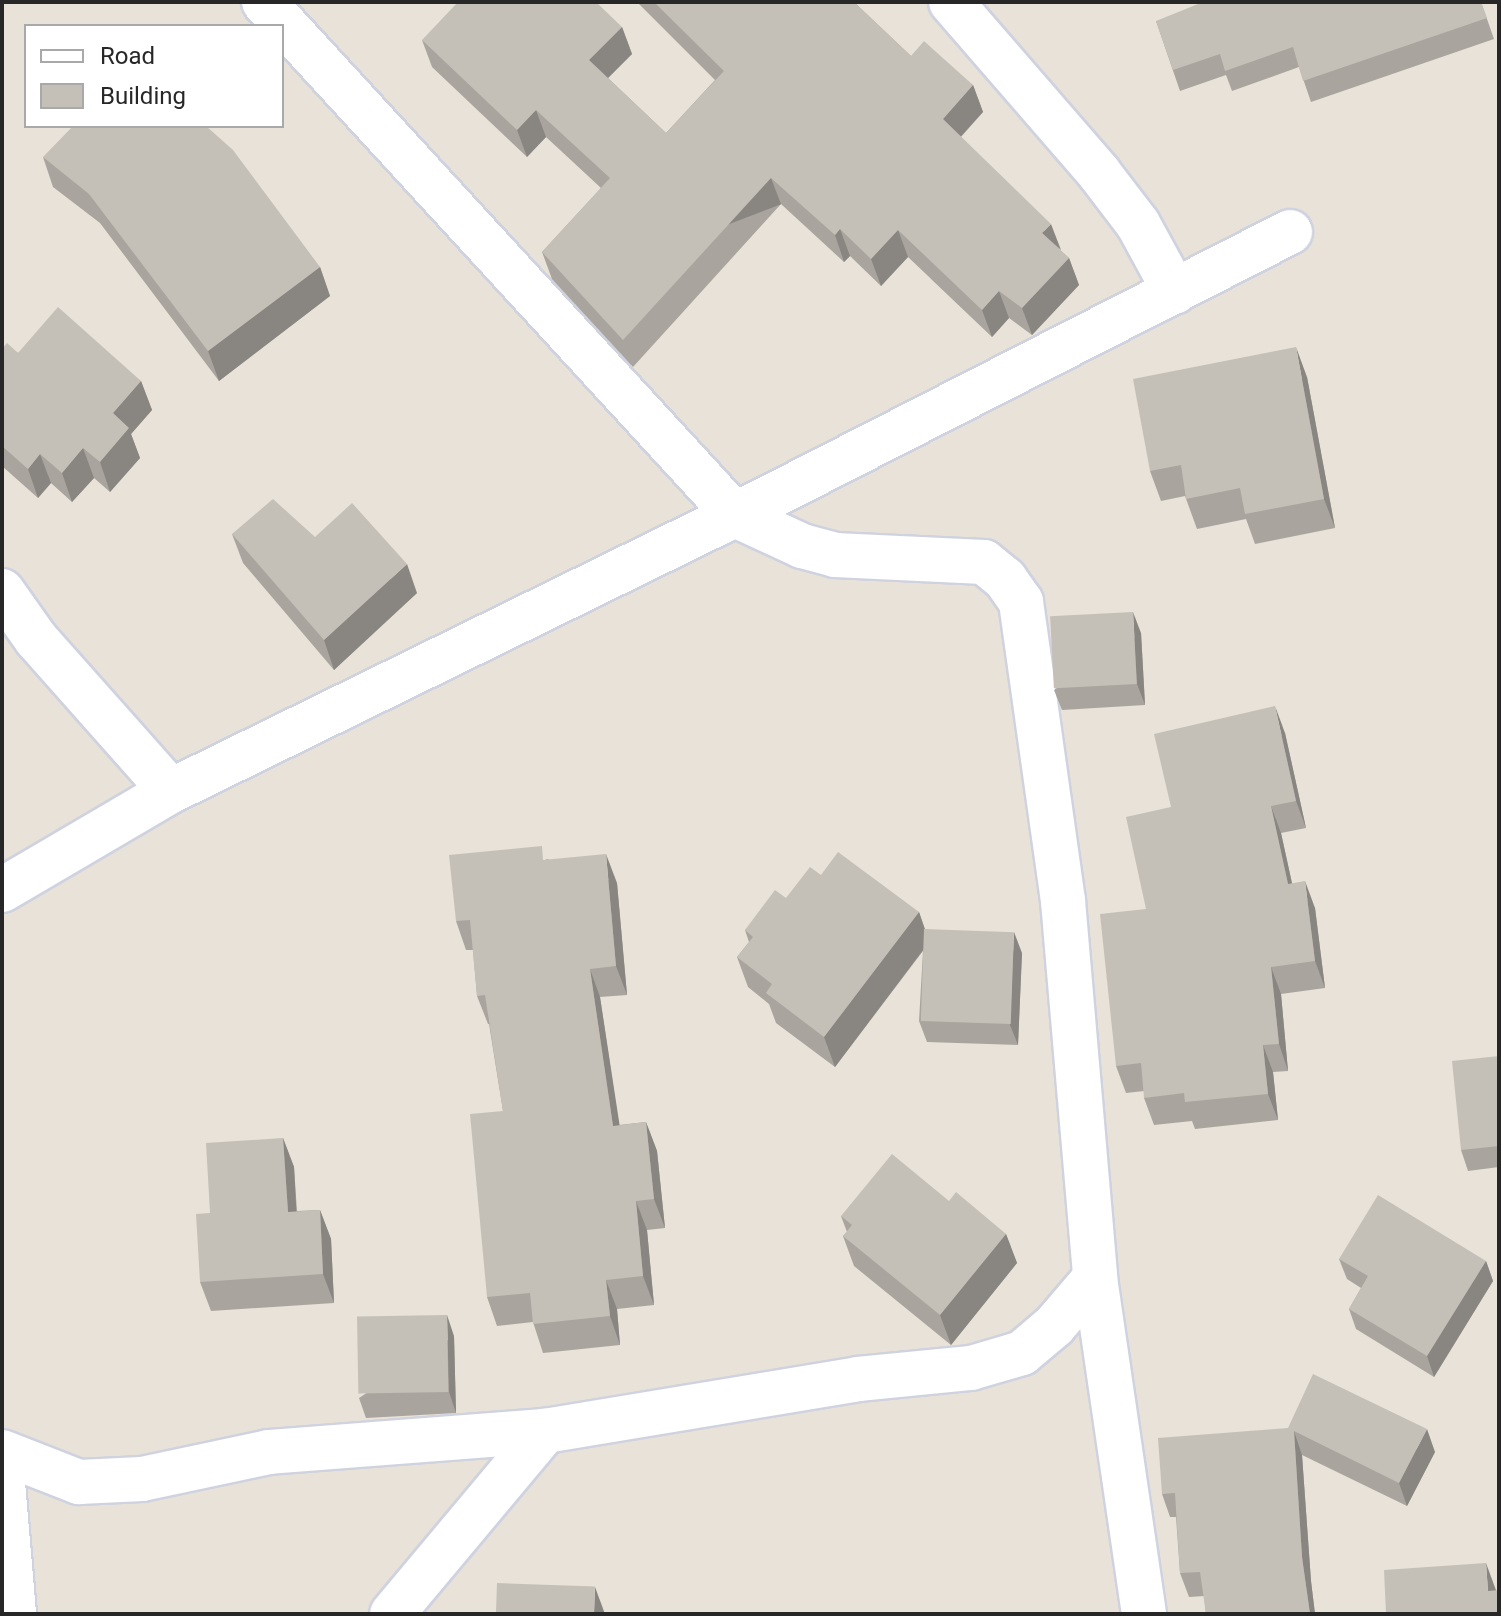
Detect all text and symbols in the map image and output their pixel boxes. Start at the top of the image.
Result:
legend [24,24,284,128]
text: Road [100,42,155,70]
text: Building [100,82,186,110]

